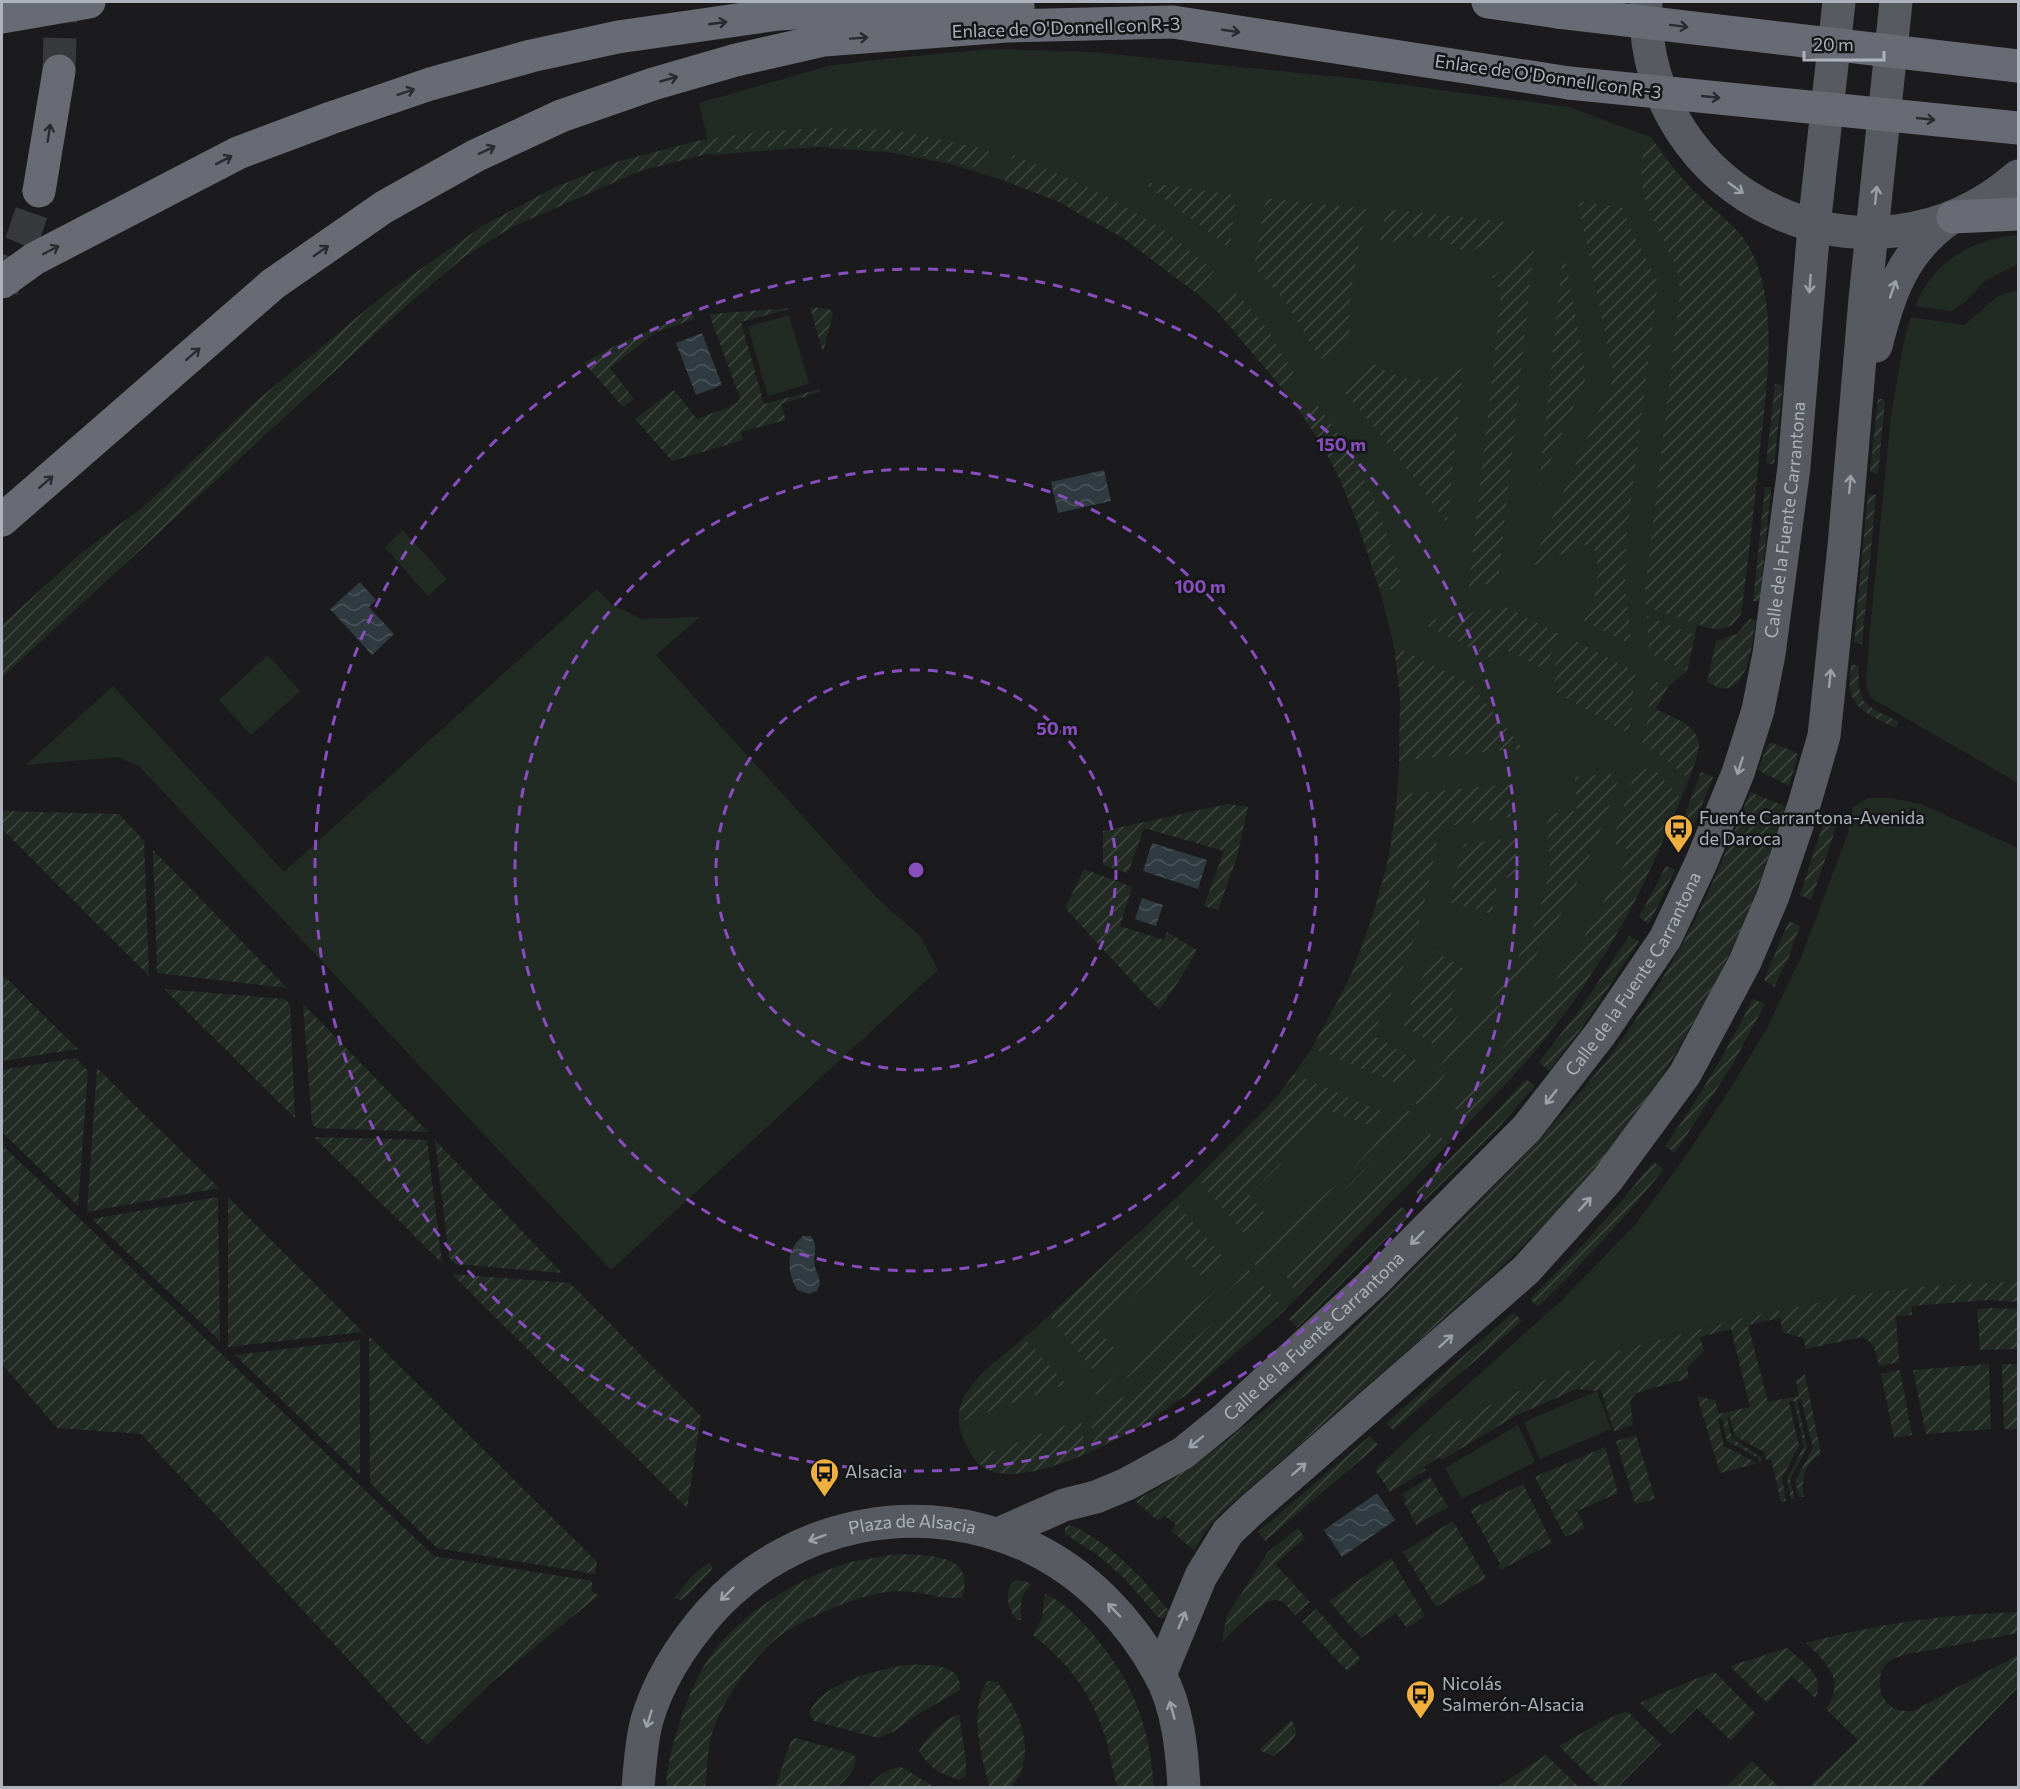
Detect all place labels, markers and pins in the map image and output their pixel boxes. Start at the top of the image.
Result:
place label: Fuente Carrantona-Avenida de Daroca [1699,806,1925,849]
bus stop icon: Fuente Carrantona-Avenida de Daroca [1662,812,1694,854]
centre of rings [906,860,926,880]
bus stop icon: Alsacia [808,1456,840,1498]
place label: Alsacia [845,1460,903,1482]
place label: Nicolás Salmerón-Alsacia [1442,1672,1584,1715]
bus stop icon: Nicolás Salmerón-Alsacia [1405,1678,1437,1720]

